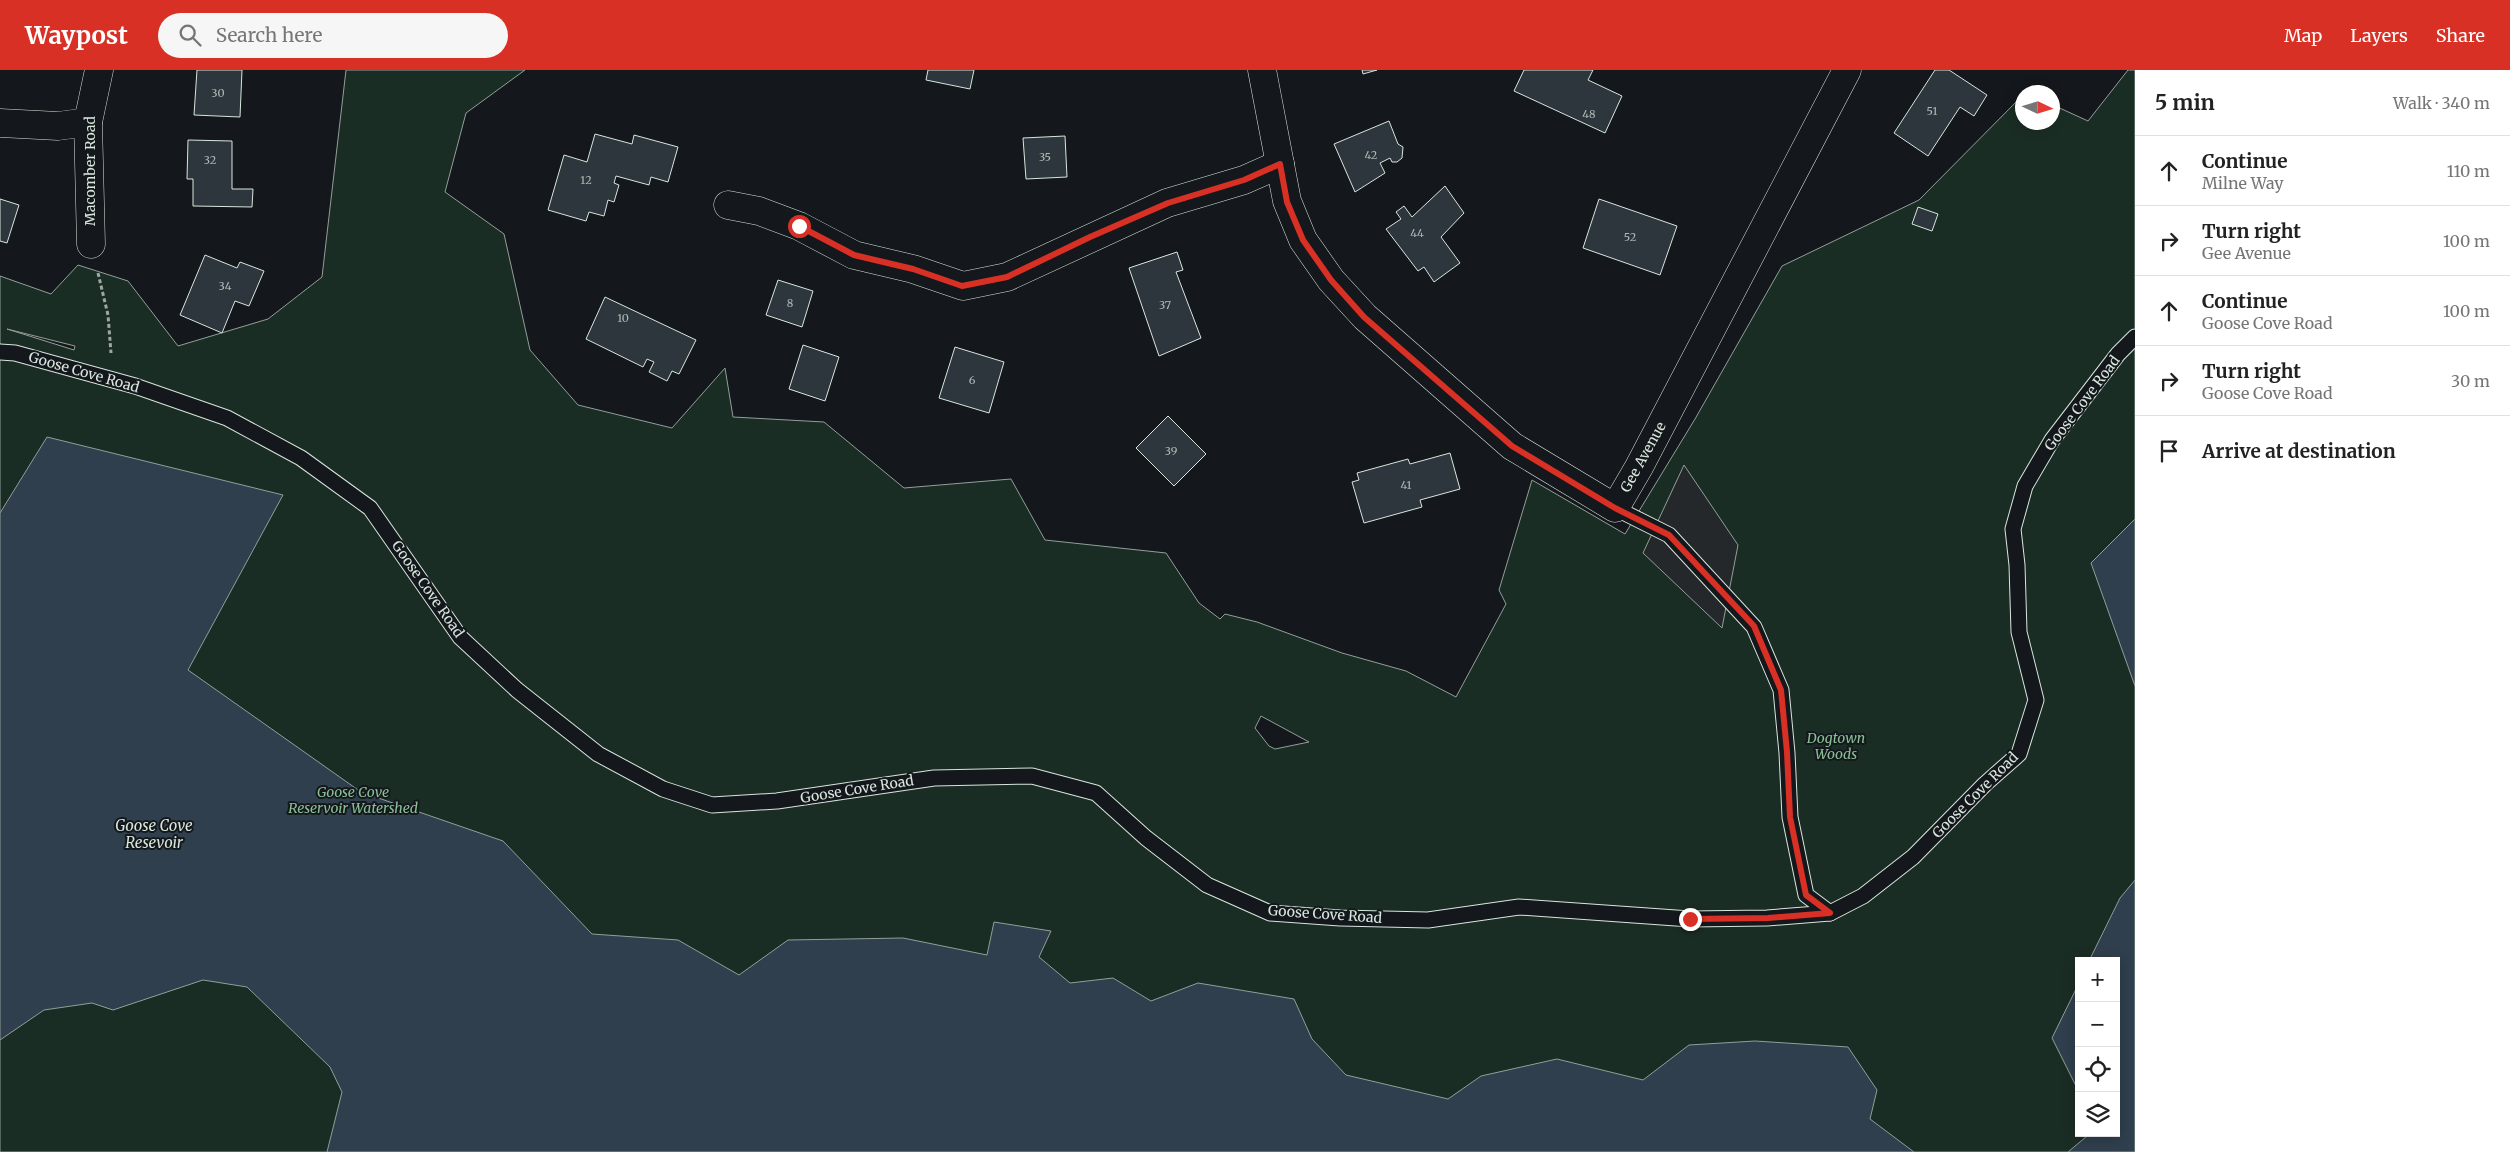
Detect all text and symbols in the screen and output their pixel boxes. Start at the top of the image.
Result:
search box [158,13,508,58]
text: Waypost [25,20,128,51]
icon: search [176,21,204,49]
text: Search here [216,23,322,47]
text: Map [2284,24,2322,47]
text: Layers [2350,24,2408,47]
text: Share [2436,24,2485,47]
north arrow [2015,85,2060,130]
house number: 30 [211,86,225,100]
text: 5 min [2155,89,2215,116]
text: Walk · 340 m [2393,93,2490,113]
house number: 51 [1927,104,1937,118]
house number: 48 [1582,107,1596,121]
street label: Macomber Road [81,115,99,226]
house number: 42 [1365,148,1377,162]
text: Continue [2202,149,2288,173]
house number: 35 [1039,150,1051,164]
house number: 32 [204,153,216,167]
icon: ahead [2155,157,2183,185]
text: 110 m [2447,161,2490,181]
house number: 12 [580,173,592,187]
text: Milne Way [2202,173,2284,193]
route start [788,215,811,238]
text: Turn right [2202,219,2301,243]
house number: 44 [1410,226,1424,240]
icon: right [2155,227,2183,255]
house number: 52 [1624,230,1636,244]
text: 100 m [2443,231,2490,251]
text: Gee Avenue [2202,243,2291,263]
house number: 34 [219,279,232,293]
text: Continue [2202,289,2288,313]
house number: 8 [787,296,794,310]
icon: ahead [2155,297,2183,325]
house number: 37 [1159,298,1171,312]
text: 100 m [2443,301,2490,321]
house number: 10 [617,311,629,325]
text: Goose Cove Road [2202,313,2333,333]
street label: Goose Cove Road [27,348,142,397]
street label: Goose Cove Road [2040,352,2124,454]
text: Turn right [2202,359,2301,383]
icon: right [2155,367,2183,395]
text: 30 m [2451,371,2490,391]
house number: 6 [969,373,976,387]
text: Goose Cove Road [2202,383,2333,403]
street label: Gee Avenue [1616,419,1670,495]
icon: arrive [2155,437,2183,465]
text: Arrive at destination [2202,439,2396,463]
house number: 39 [1165,444,1178,458]
house number: 41 [1401,478,1411,492]
street label: Goose Cove Road [388,537,468,641]
park label: Dogtown Woods [1806,729,1865,763]
street label: Goose Cove Road [1928,748,2022,842]
street label: Goose Cove Road [799,771,915,807]
park label: Goose Cove Reservoir Watershed [288,783,418,817]
water label: Goose Cove Resevoir [115,816,193,852]
street label: Goose Cove Road [1267,901,1383,927]
route end [1679,908,1702,931]
map controls [2075,957,2120,1137]
button: + [2075,957,2120,1002]
button: − [2075,1002,2120,1047]
button: locate [2075,1047,2120,1092]
button: layers [2075,1092,2120,1137]

